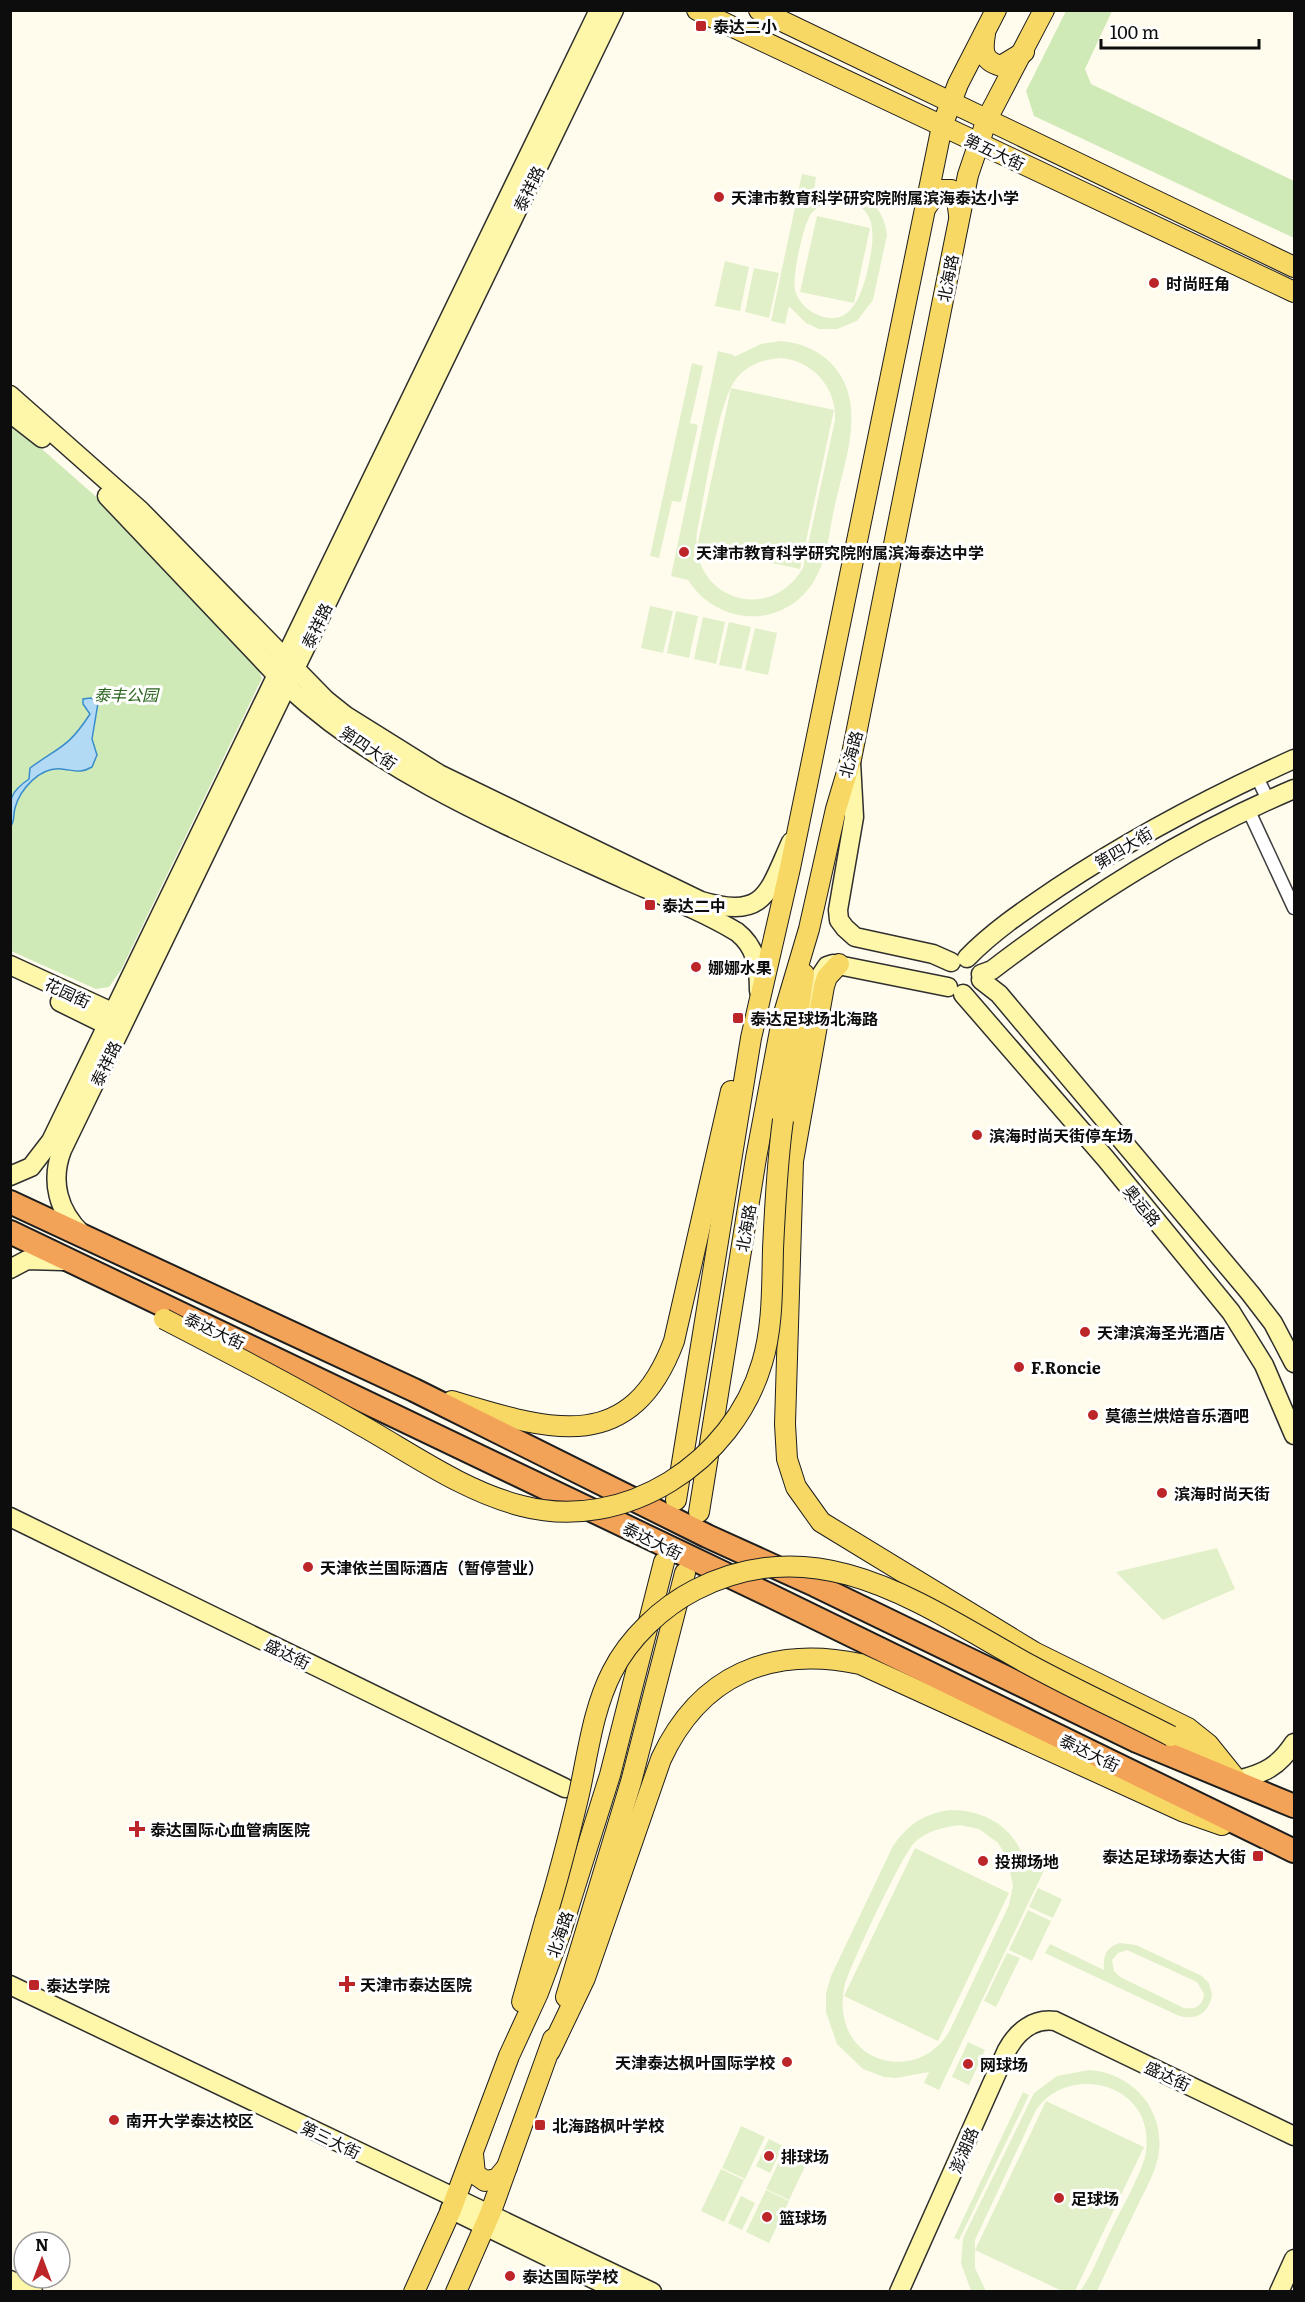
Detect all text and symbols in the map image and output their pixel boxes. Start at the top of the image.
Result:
scale bar [1101,12,1258,50]
place label: 泰达二小 [713,14,777,38]
text: 100 m [1110,18,1159,45]
marker: 泰达二小 [694,19,708,33]
street label: 第五大街 [961,127,1029,175]
street label: 泰祥路 [507,161,549,215]
place label: 天津市教育科学研究院附属滨海泰达小学 [731,185,1019,209]
marker: 天津市教育科学研究院附属滨海泰达小学 [712,190,726,204]
street label: 北海路 [931,252,963,304]
place label: 时尚旺角 [1166,271,1230,295]
marker: 时尚旺角 [1147,276,1161,290]
place label: 天津市教育科学研究院附属滨海泰达中学 [696,540,984,564]
marker: 天津市教育科学研究院附属滨海泰达中学 [677,545,691,559]
street label: 泰祥路 [295,598,337,652]
park label: 泰丰公园 [94,682,160,706]
street label: 第四大街 [336,719,402,775]
street label: 北海路 [832,728,868,780]
street label: 第四大街 [1089,820,1157,874]
place label: 泰达二中 [662,893,726,917]
marker: 泰达二中 [643,898,657,912]
place label: 娜娜水果 [708,955,772,979]
marker: 娜娜水果 [689,960,703,974]
street label: 花园街 [41,971,95,1013]
place label: 泰达足球场北海路 [750,1006,878,1030]
marker: 泰达足球场北海路 [731,1011,745,1025]
street label: 泰祥路 [84,1036,126,1090]
place label: 滨海时尚天街停车场 [989,1123,1133,1147]
marker: 滨海时尚天街停车场 [970,1128,984,1142]
street label: 奥运路 [1119,1179,1167,1231]
street label: 北海路 [729,1202,761,1254]
street label: 泰达大街 [181,1306,249,1354]
place label: 天津滨海圣光酒店 [1097,1320,1225,1344]
marker: 天津滨海圣光酒店 [1078,1325,1092,1339]
place label: F.Roncie [1031,1355,1101,1379]
marker: F.Roncie [1012,1360,1026,1374]
place label: 莫德兰烘焙音乐酒吧 [1105,1403,1249,1427]
marker: 莫德兰烘焙音乐酒吧 [1086,1408,1100,1422]
place label: 滨海时尚天街 [1174,1481,1270,1505]
marker: 滨海时尚天街 [1155,1486,1169,1500]
street label: 泰达大街 [619,1515,687,1565]
place label: 天津依兰国际酒店（暂停营业） [320,1555,544,1579]
marker: 天津依兰国际酒店（暂停营业） [301,1560,315,1574]
street label: 盛达街 [261,1632,315,1674]
street label: 泰达大街 [1056,1727,1124,1777]
place label: 泰达国际心血管病医院 [150,1817,310,1841]
marker: 泰达国际心血管病医院 [128,1820,146,1838]
place label: 泰达足球场泰达大街 [1102,1844,1246,1868]
place label: 投掷场地 [995,1849,1059,1873]
marker: 泰达足球场泰达大街 [1251,1849,1265,1863]
marker: 投掷场地 [976,1854,990,1868]
street label: 北海路 [540,1907,578,1961]
place label: 天津市泰达医院 [360,1972,472,1996]
place label: 泰达学院 [46,1973,110,1997]
marker: 天津市泰达医院 [338,1975,356,1993]
marker: 泰达学院 [27,1978,41,1992]
place label: 天津泰达枫叶国际学校 [615,2050,776,2074]
place label: 网球场 [980,2052,1028,2076]
street label: 盛达街 [1141,2054,1195,2096]
marker: 天津泰达枫叶国际学校 [780,2055,794,2069]
marker: 网球场 [961,2057,975,2071]
place label: 南开大学泰达校区 [126,2108,254,2132]
marker: 南开大学泰达校区 [107,2113,121,2127]
place label: 北海路枫叶学校 [552,2113,665,2137]
street label: 第三大街 [297,2114,365,2164]
marker: 北海路枫叶学校 [533,2118,547,2132]
street label: 澎湖路 [943,2123,983,2177]
place label: 排球场 [781,2144,829,2168]
marker: 排球场 [762,2149,776,2163]
place label: 足球场 [1071,2186,1119,2210]
marker: 足球场 [1052,2191,1066,2205]
place label: 篮球场 [779,2205,827,2229]
marker: 篮球场 [760,2210,774,2224]
north arrow [12,2230,72,2290]
text: N [35,2232,49,2256]
place label: 泰达国际学校 [522,2264,619,2288]
marker: 泰达国际学校 [503,2269,517,2283]

